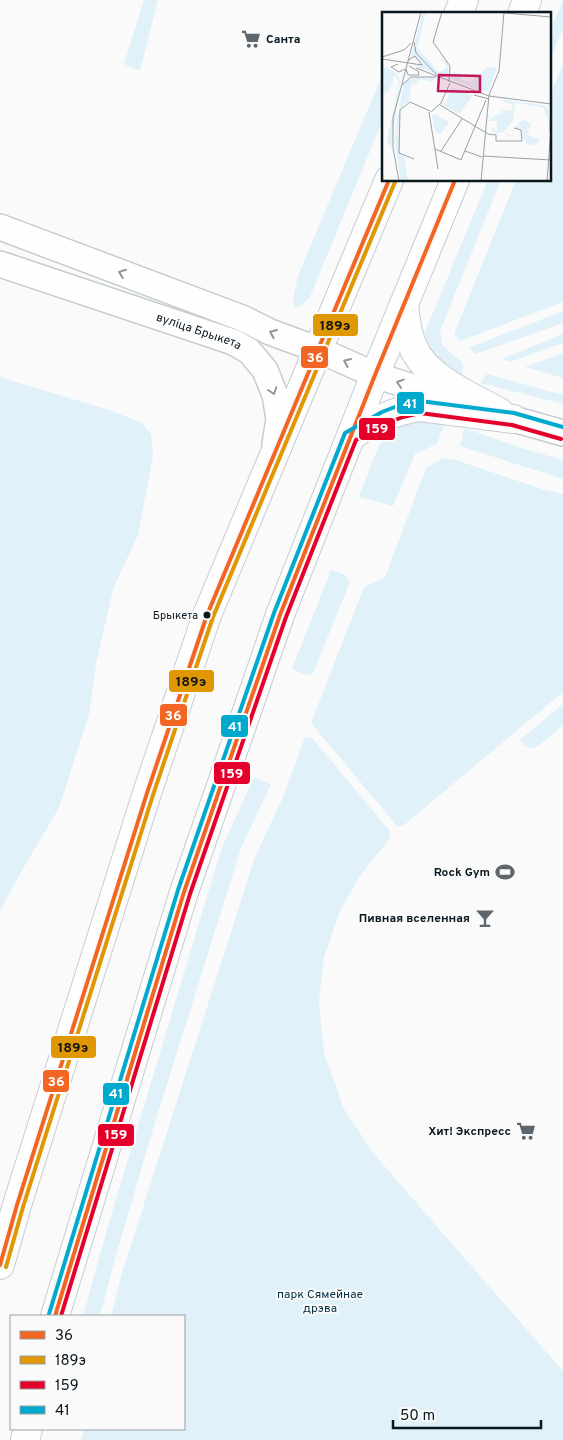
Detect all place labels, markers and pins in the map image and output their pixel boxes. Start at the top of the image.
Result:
supermarket icon: Санта [240,28,262,50]
place label: Санта [266,32,300,48]
place label: Брыкета [153,609,198,623]
marker: Брыкета [202,610,212,620]
sports icon: Rock Gym [494,861,516,883]
place label: Rock Gym [434,865,490,881]
bar icon: Пивная вселенная [474,907,496,929]
place label: Пивная вселенная [359,911,470,927]
supermarket icon: Хит! Экспресс [515,1120,537,1142]
place label: Хит! Экспресс [428,1124,511,1140]

